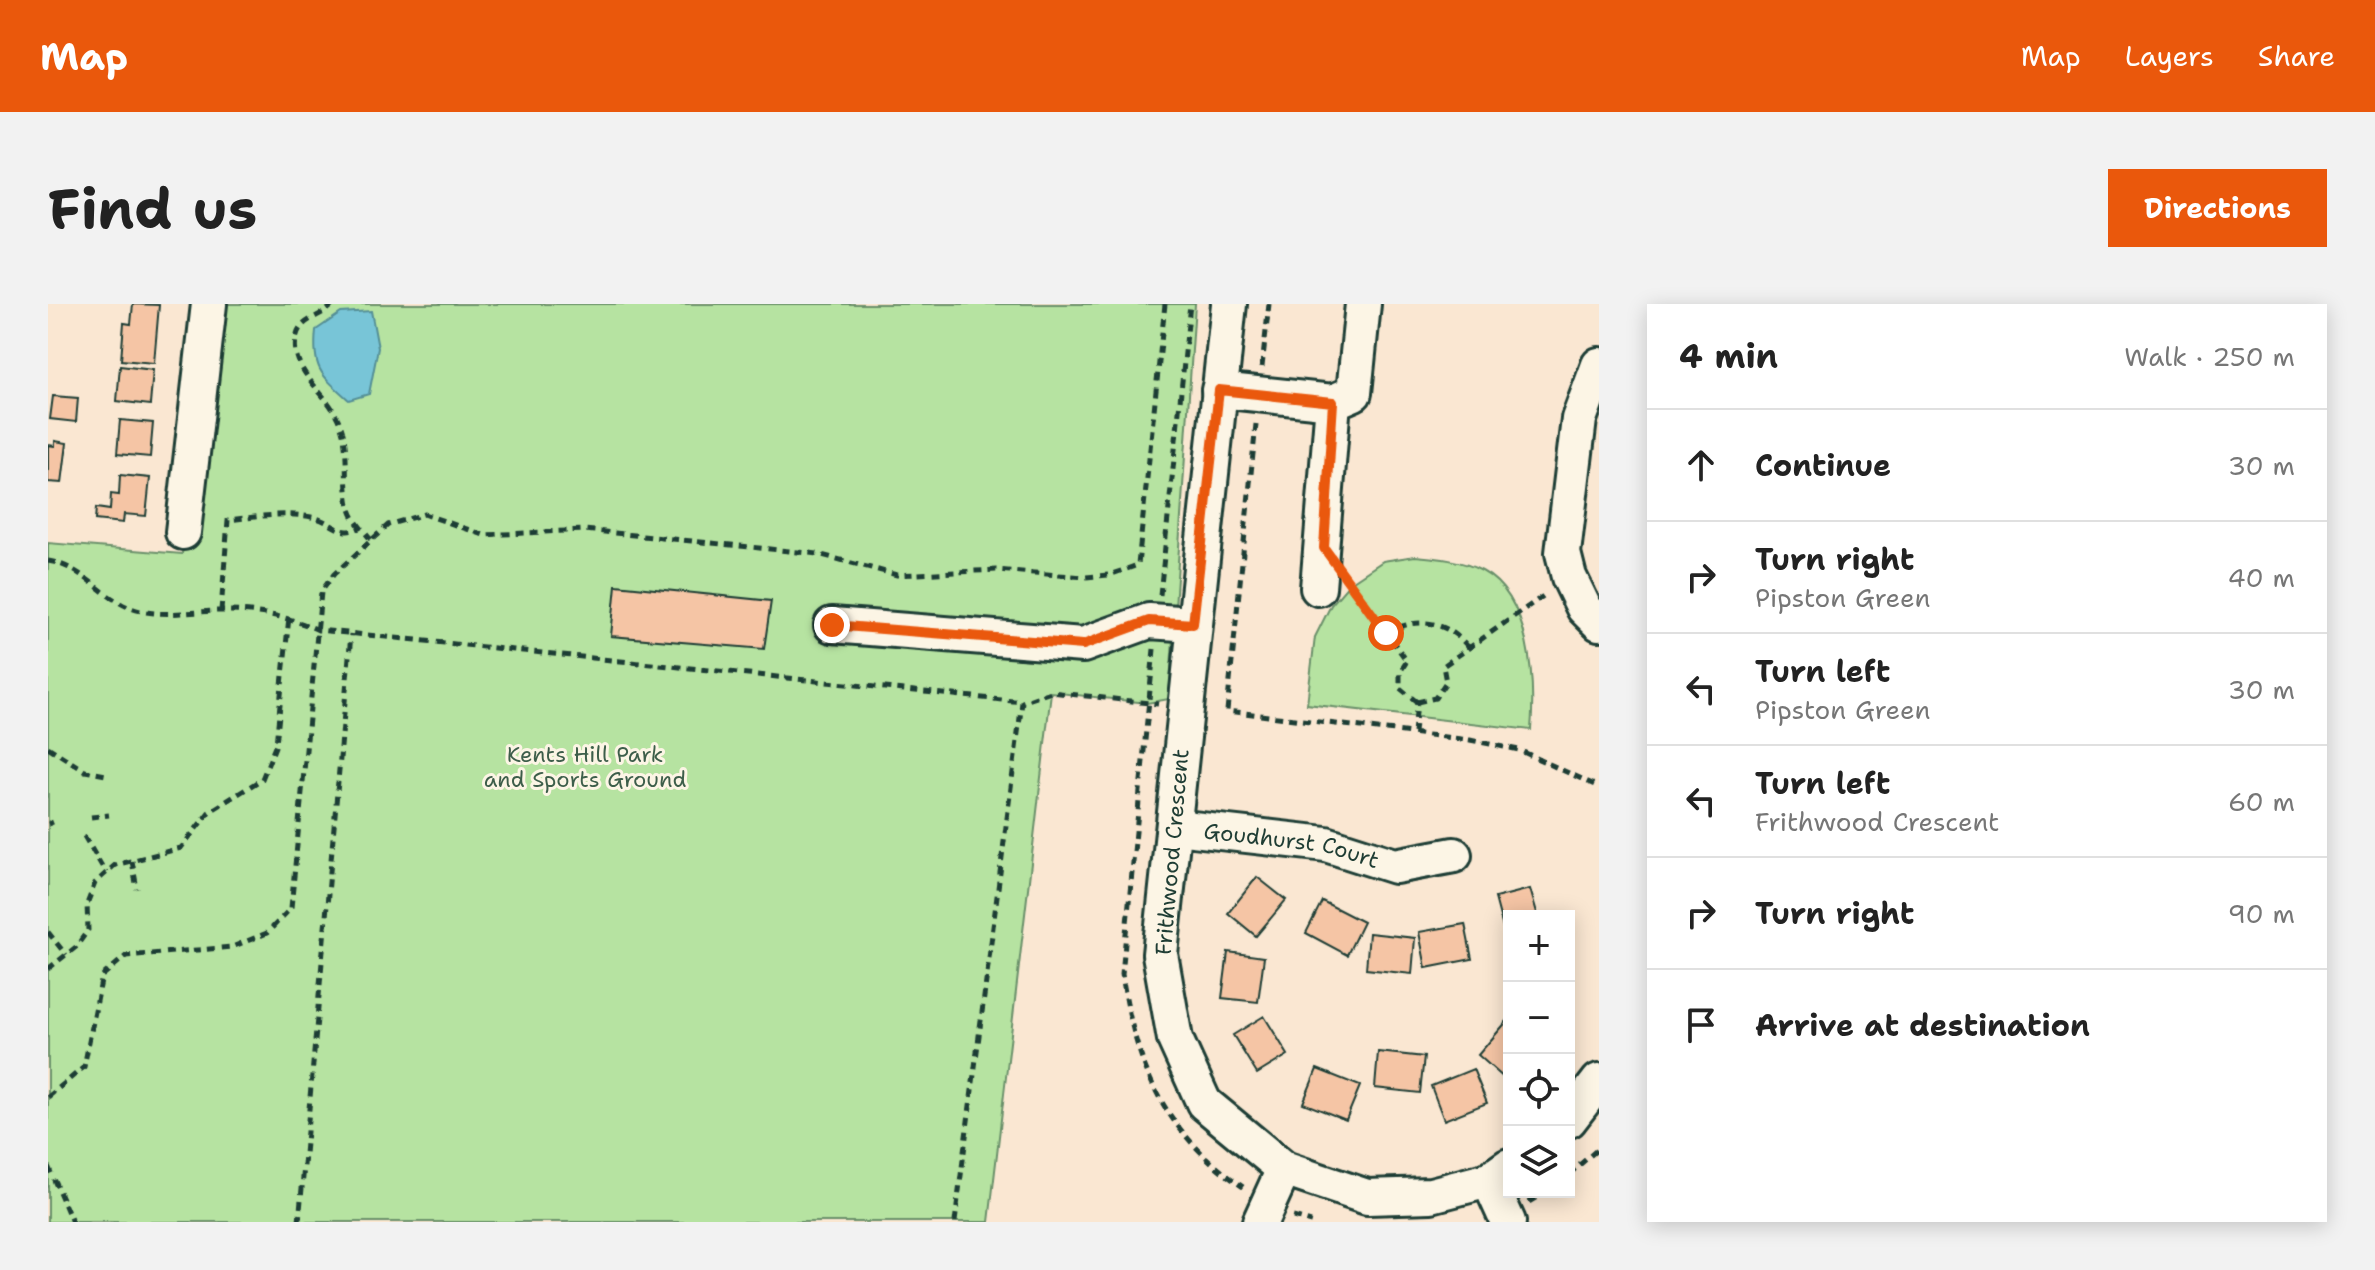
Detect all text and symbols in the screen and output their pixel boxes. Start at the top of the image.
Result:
text: Map [40,31,128,82]
text: Map [2021,37,2081,75]
text: Layers [2125,37,2214,75]
text: Share [2258,37,2335,75]
button: Directions [2108,169,2327,247]
text: Find us [48,171,257,246]
text: 4 min [1679,333,1778,379]
text: Walk · 250 m [2124,339,2295,374]
icon: ahead [1679,443,1723,487]
text: Continue [1755,445,1891,486]
text: 30 m [2228,448,2295,483]
text: Turn right [1755,539,1914,580]
icon: right [1679,555,1723,599]
text: 40 m [2228,560,2295,595]
text: Pipston Green [1755,580,1930,615]
route end [814,607,850,643]
route start [1368,615,1404,651]
text: Turn left [1755,651,1890,692]
icon: left [1679,667,1723,711]
text: 30 m [2228,672,2295,707]
text: Pipston Green [1755,692,1930,727]
park label: Kents Hill Park and Sports Ground [484,740,686,794]
street label: Frithwood Crescent [1149,748,1195,956]
text: Turn left [1755,763,1890,804]
icon: left [1679,779,1723,823]
text: 60 m [2228,784,2295,819]
text: Frithwood Crescent [1755,804,1999,839]
street label: Goudhurst Court [1202,816,1383,875]
icon: right [1679,891,1723,935]
text: Turn right [1755,893,1914,934]
text: 90 m [2228,896,2295,931]
map controls [1503,910,1575,1198]
button: + [1503,910,1575,982]
button: − [1503,982,1575,1054]
icon: arrive [1679,1003,1723,1047]
text: Arrive at destination [1755,1005,2090,1046]
button: locate [1503,1054,1575,1126]
button: layers [1503,1126,1575,1198]

